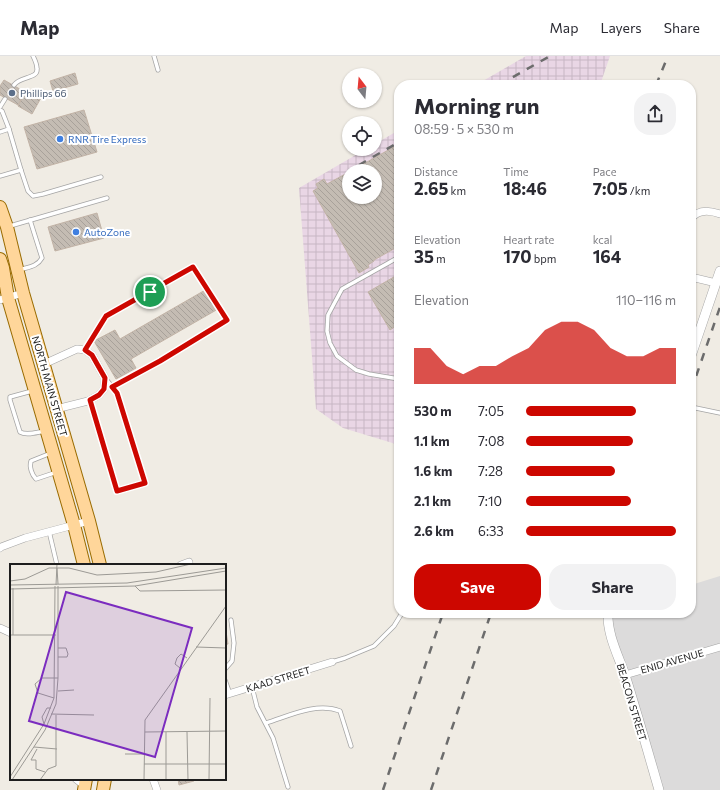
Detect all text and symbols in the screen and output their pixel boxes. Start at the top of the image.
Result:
text: Map [20,16,59,39]
text: Map [550,19,578,36]
text: Layers [600,19,642,36]
text: Share [664,19,700,36]
north arrow [342,68,382,108]
map controls [342,68,382,204]
place label: Phillips 66 [20,87,67,99]
marker: Phillips 66 [7,88,17,98]
text: Morning run [414,92,540,119]
button: share [634,93,676,135]
button: locate [342,116,382,156]
text: 08:59 · 5 × 530 m [414,121,514,137]
place label: RNR Tire Express [68,133,147,145]
marker: RNR Tire Express [55,134,65,144]
button: layers [342,164,382,204]
text: Distance [414,165,458,178]
text: Time [503,165,529,178]
text: Pace [593,165,617,178]
text: 2.65 [414,178,448,199]
text: 18:46 [503,178,547,199]
text: 7:05 [593,178,628,199]
text: km [448,184,466,197]
text: /km [628,184,650,197]
place label: AutoZone [84,226,130,238]
marker: AutoZone [71,227,81,237]
text: Elevation [414,233,460,246]
text: Heart rate [503,233,554,246]
text: kcal [593,233,612,246]
text: 35 [414,246,434,267]
text: 170 [503,246,532,267]
text: 164 [593,246,621,267]
text: m [434,252,446,265]
text: bpm [532,252,556,265]
pin [133,275,167,309]
icon: arrive [139,281,161,303]
text: Elevation [414,292,469,308]
text: 110–116 m [616,292,676,308]
street label: NORTH MAIN STREET [30,334,70,438]
text: 530 m [414,403,452,419]
text: 7:05 [478,403,504,419]
text: 1.1 km [414,433,450,449]
text: 7:08 [478,433,504,449]
text: 1.6 km [414,463,452,479]
text: 7:28 [478,463,503,479]
text: 2.1 km [414,493,451,509]
text: 7:10 [478,493,502,509]
text: 2.6 km [414,523,454,539]
text: 6:33 [478,523,504,539]
inset map [10,564,226,780]
button: Save [414,564,541,610]
button: Share [549,564,676,610]
street label: ENID AVENUE [639,646,705,676]
street label: BEACON STREET [614,662,650,743]
street label: KAAD STREET [244,663,312,695]

